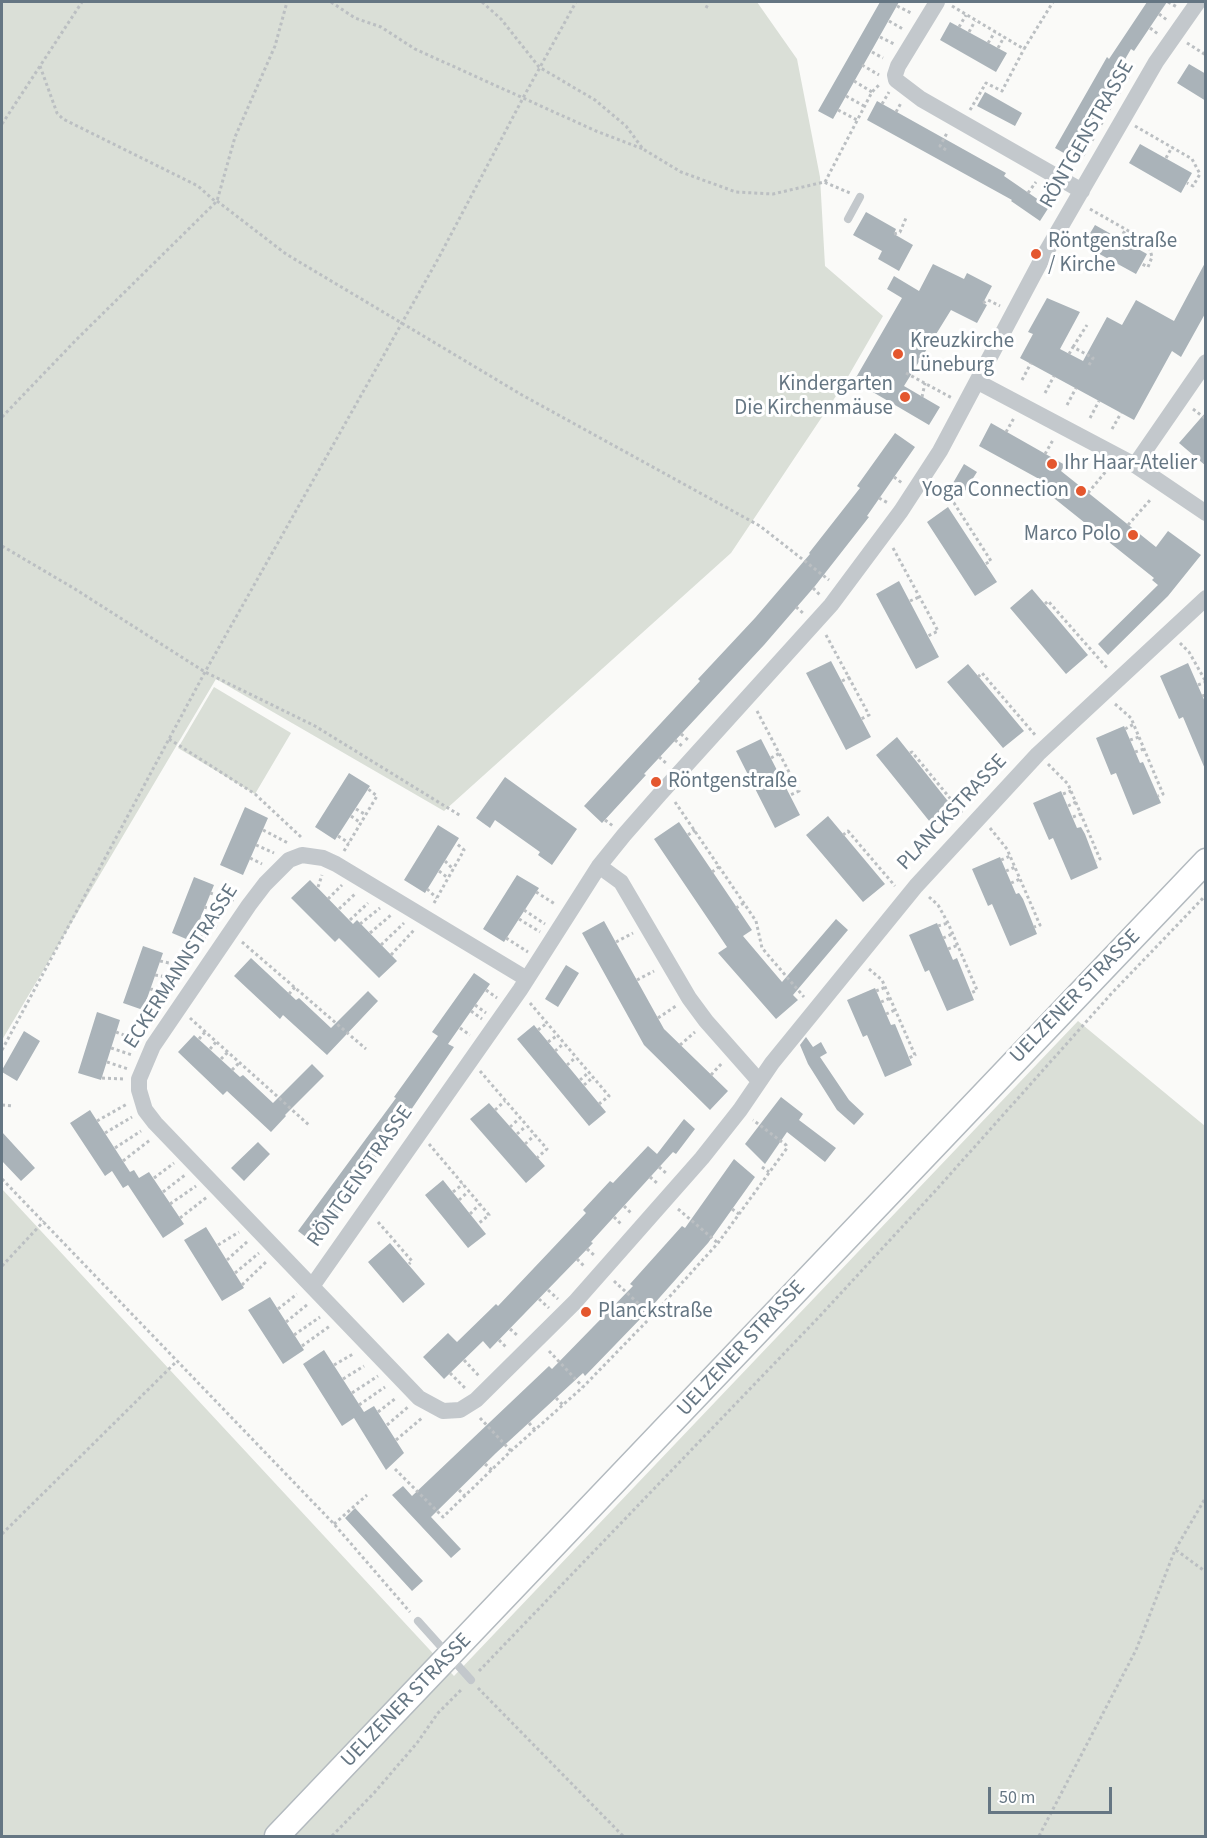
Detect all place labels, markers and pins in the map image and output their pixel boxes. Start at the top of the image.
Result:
place label: Röntgenstraße / Kirche [1048,229,1177,279]
marker: Röntgenstraße / Kirche [1029,247,1043,261]
place label: Kreuzkirche Lüneburg [910,329,1014,379]
marker: Kreuzkirche Lüneburg [891,347,905,361]
place label: Kindergarten Die Kirchenmäuse [734,372,893,422]
marker: Kindergarten Die Kirchenmäuse [898,390,912,404]
place label: Ihr Haar-Atelier [1064,451,1197,477]
marker: Ihr Haar-Atelier [1045,457,1059,471]
place label: Yoga Connection [922,478,1069,504]
marker: Yoga Connection [1074,484,1088,498]
place label: Marco Polo [1024,522,1121,548]
marker: Marco Polo [1126,528,1140,542]
place label: Röntgenstraße [668,769,797,795]
marker: Röntgenstraße [649,775,663,789]
place label: Planckstraße [598,1299,713,1325]
marker: Planckstraße [579,1305,593,1319]

